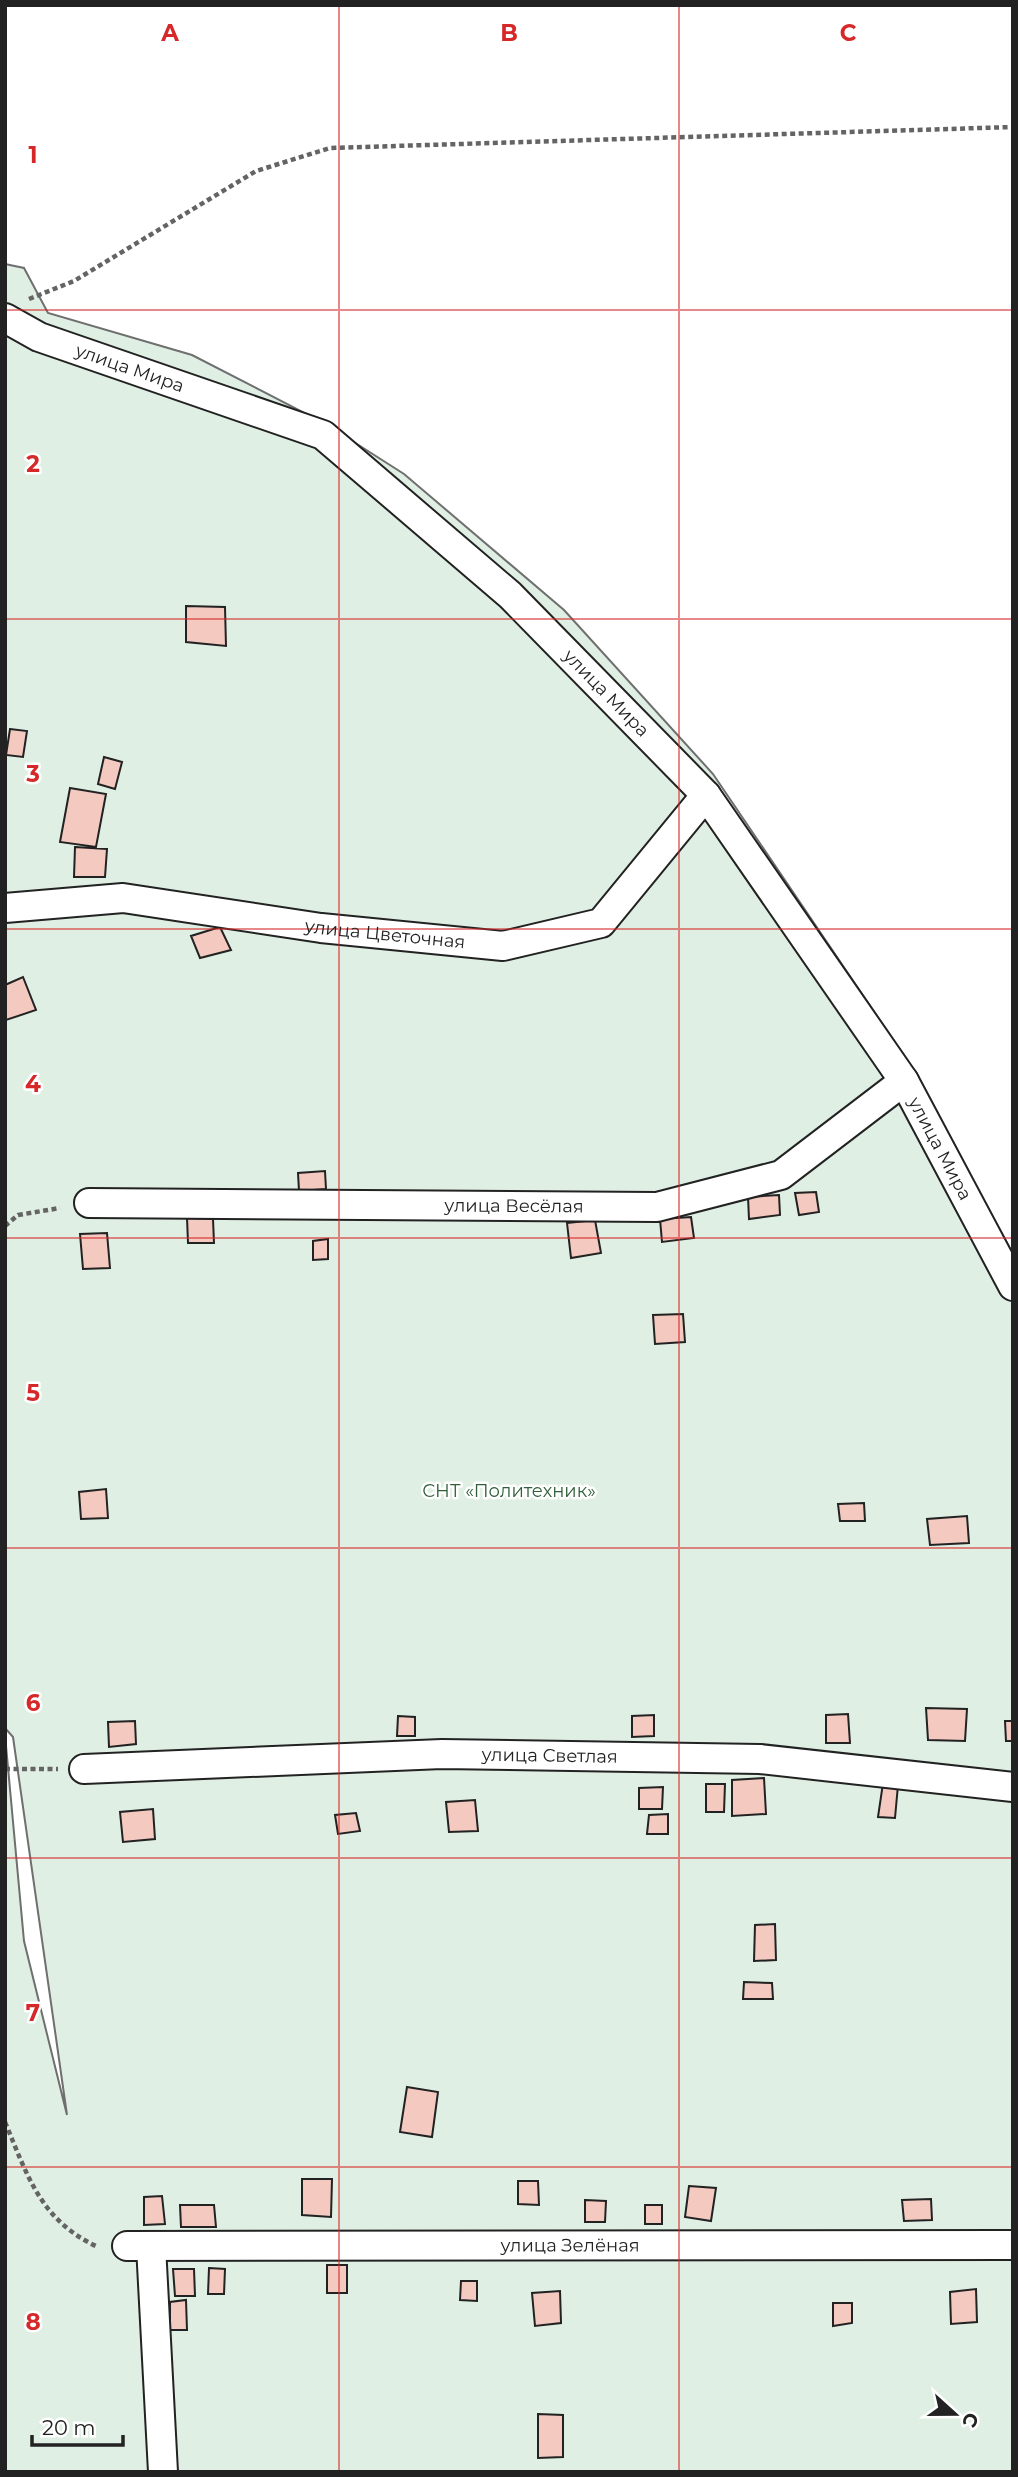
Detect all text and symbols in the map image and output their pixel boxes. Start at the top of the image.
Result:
text: A [160,19,179,47]
text: B [500,19,518,47]
text: C [840,19,857,47]
text: 1 [28,141,38,169]
street label: улица Мира [72,339,187,397]
text: 2 [26,450,40,478]
street label: улица Мира [558,644,654,741]
text: 3 [25,760,40,788]
street label: улица Цветочная [302,915,466,953]
text: 4 [25,1070,41,1098]
street label: улица Мира [903,1093,976,1204]
street label: улица Весёлая [443,1194,584,1217]
text: 5 [26,1379,40,1407]
park label: СНТ «Политехник» [422,1480,596,1502]
text: 6 [26,1689,41,1717]
street label: улица Светлая [480,1744,618,1768]
text: 7 [26,1999,40,2027]
street label: улица Зелёная [499,2234,640,2257]
text: 8 [25,2308,41,2336]
north arrow [920,2379,990,2449]
scale bar [32,2404,122,2448]
text: С [957,2409,984,2431]
text: 20 m [42,2415,96,2440]

